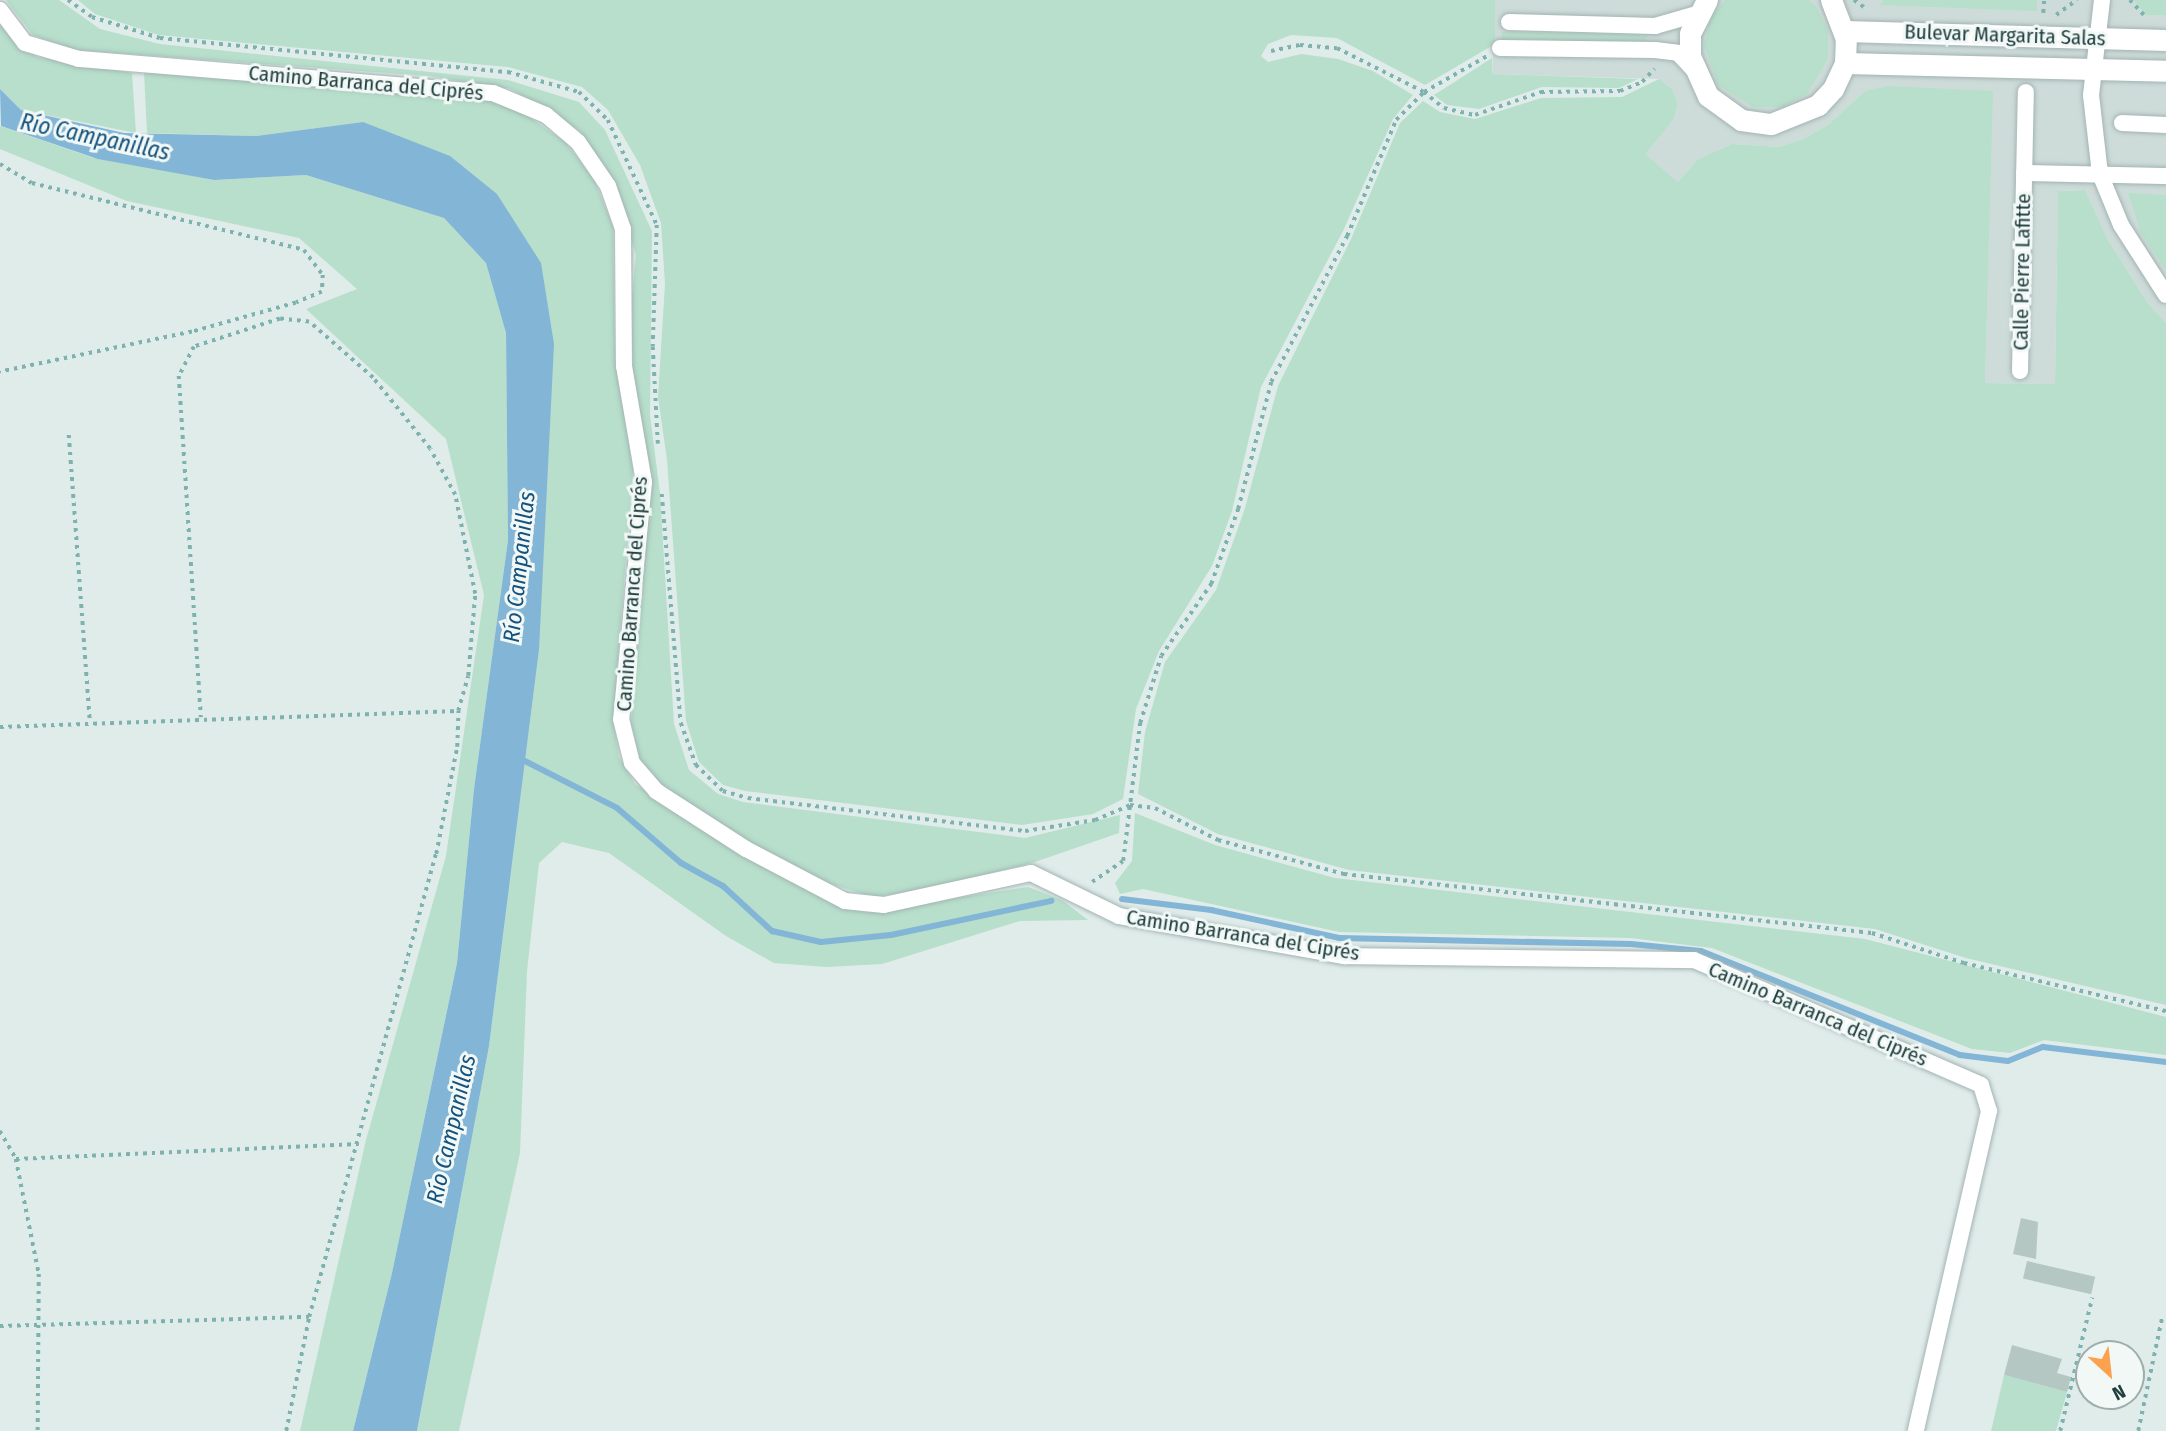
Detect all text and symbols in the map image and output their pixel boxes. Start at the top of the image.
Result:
street label: Bulevar Margarita Salas [1904,19,2106,51]
street label: Camino Barranca del Ciprés [247,60,485,106]
water label: Río Campanillas [18,108,172,166]
street label: Calle Pierre Lafitte [2008,193,2036,351]
street label: Camino Barranca del Ciprés [611,476,653,712]
water label: Río Campanillas [497,490,541,644]
street label: Camino Barranca del Ciprés [1125,904,1361,966]
street label: Camino Barranca del Ciprés [1705,956,1931,1072]
water label: Río Campanillas [420,1052,482,1206]
north arrow [2075,1340,2145,1410]
text: N [2109,1380,2129,1405]

